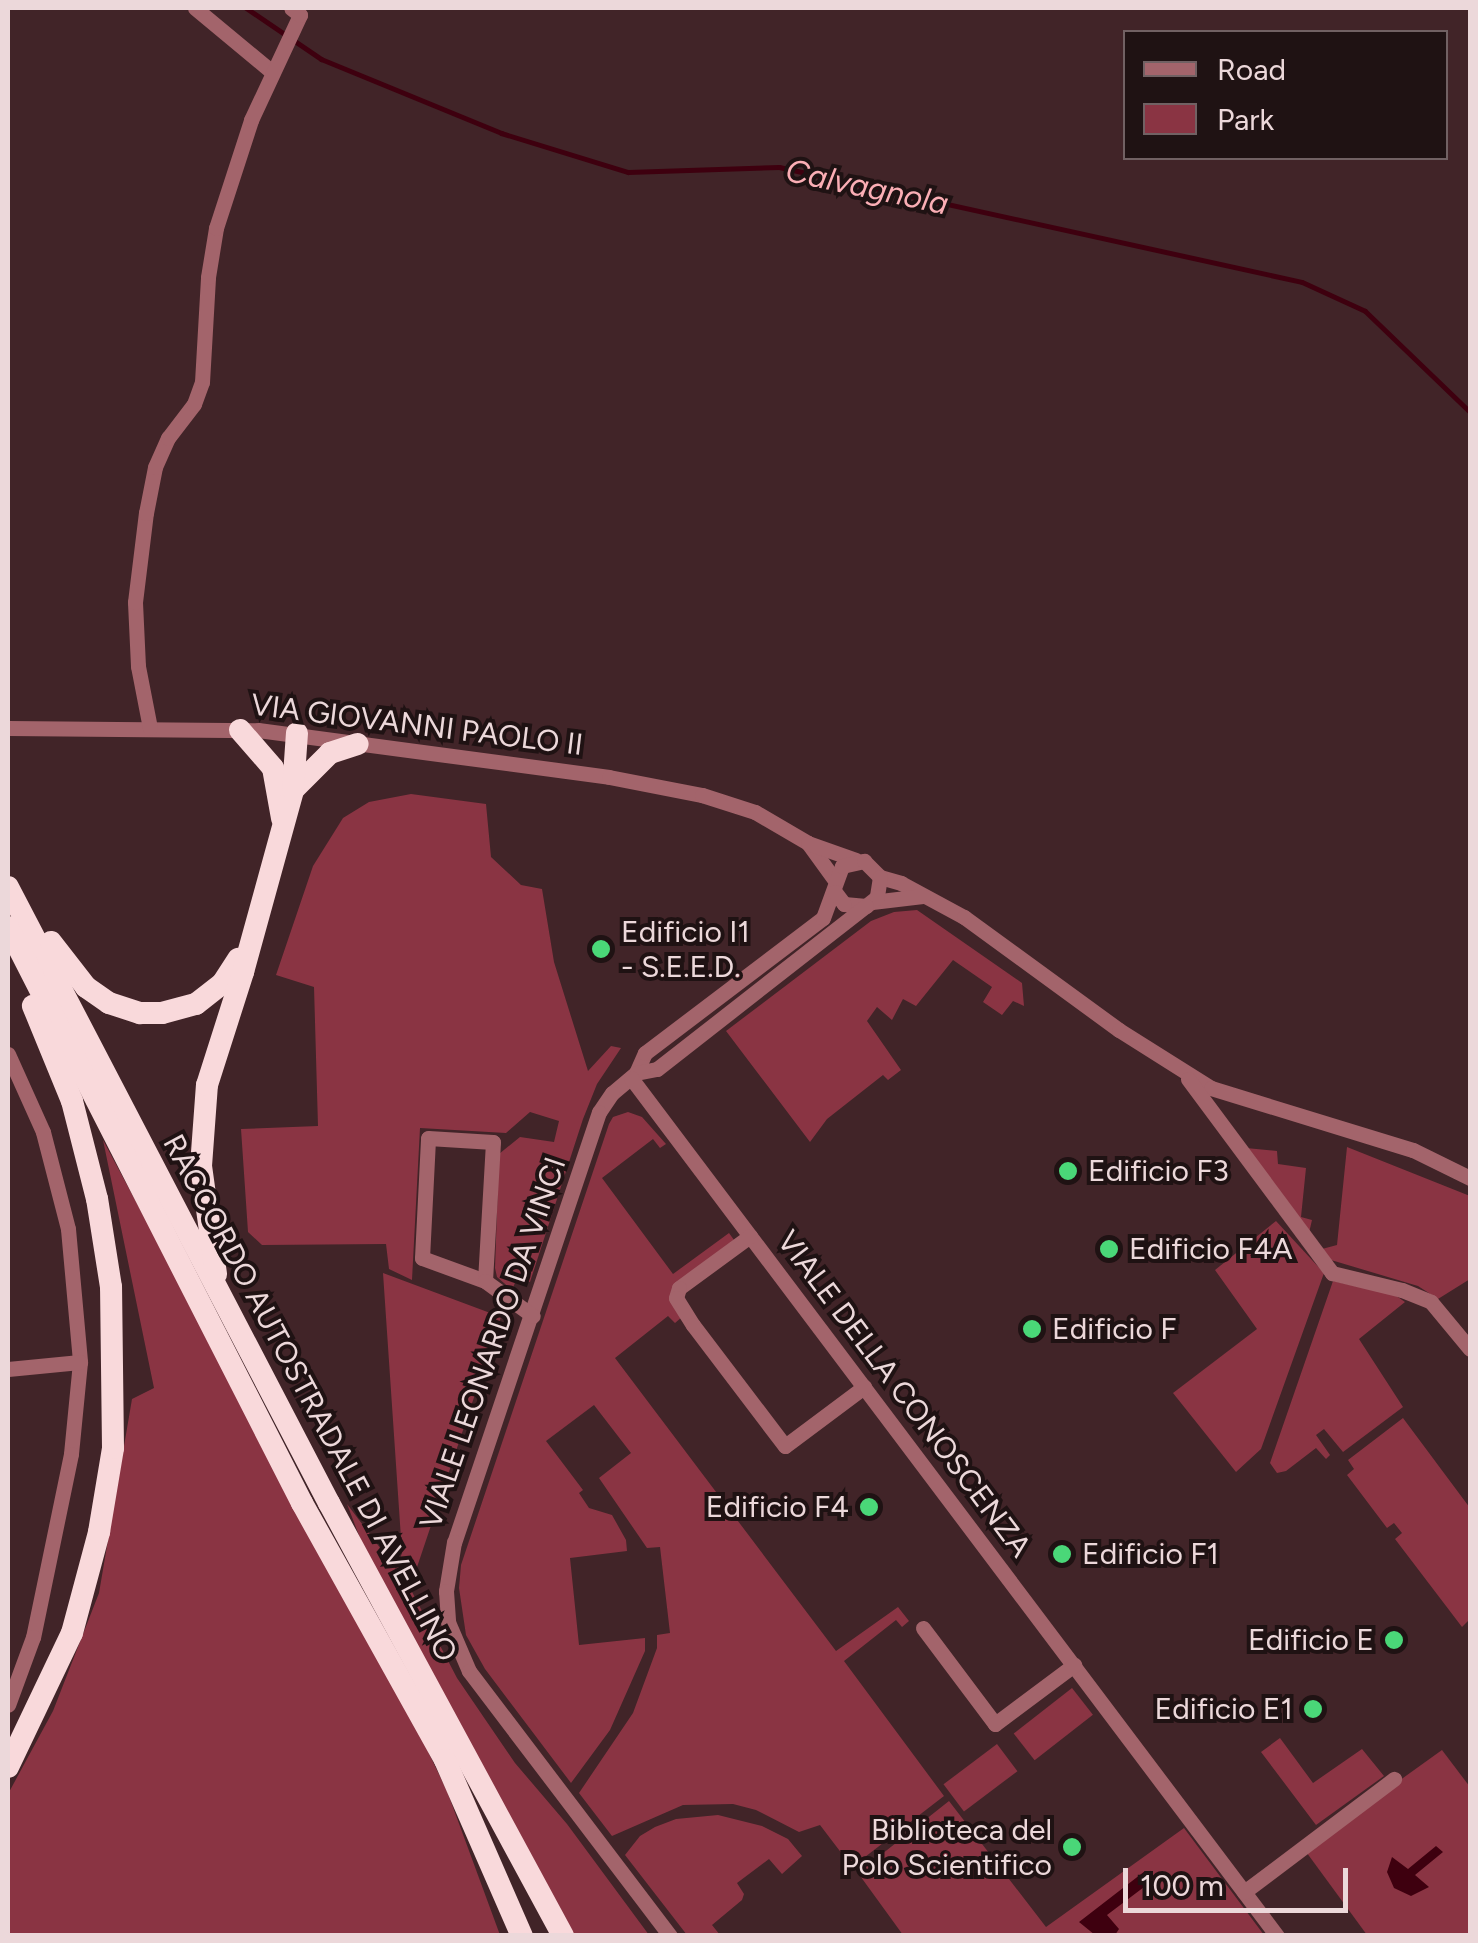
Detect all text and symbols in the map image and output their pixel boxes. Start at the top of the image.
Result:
legend [1123,30,1448,160]
text: Road [1217,51,1286,88]
text: Park [1217,101,1274,138]
water label: Calvagnola [782,151,952,223]
street label: VIA GIOVANNI PAOLO II [249,687,585,763]
place label: Edificio I1 - S.E.E.D. [621,914,750,984]
marker: Edificio I1 - S.E.E.D. [590,938,612,960]
street label: RACCORDO AUTOSTRADALE DI AVELLINO [155,1128,465,1668]
street label: VIALE LEONARDO DA VINCI [412,1153,574,1533]
place label: Edificio F3 [1088,1153,1229,1189]
marker: Edificio F3 [1057,1160,1079,1182]
street label: VIALE DELLA CONOSCENZA [769,1224,1039,1564]
place label: Edificio F4A [1129,1231,1293,1267]
marker: Edificio F4A [1098,1238,1120,1260]
place label: Edificio F [1052,1311,1177,1347]
marker: Edificio F [1021,1318,1043,1340]
place label: Edificio F4 [706,1489,849,1525]
marker: Edificio F4 [858,1496,880,1518]
place label: Edificio F1 [1082,1536,1219,1572]
marker: Edificio F1 [1051,1543,1073,1565]
place label: Edificio E [1248,1622,1374,1658]
marker: Edificio E [1383,1629,1405,1651]
place label: Edificio E1 [1155,1691,1293,1727]
marker: Edificio E1 [1302,1698,1324,1720]
place label: Biblioteca del Polo Scientifico [841,1812,1052,1882]
marker: Biblioteca del Polo Scientifico [1061,1836,1083,1858]
scale bar [1128,1848,1353,1910]
text: 100 m [1140,1867,1224,1904]

